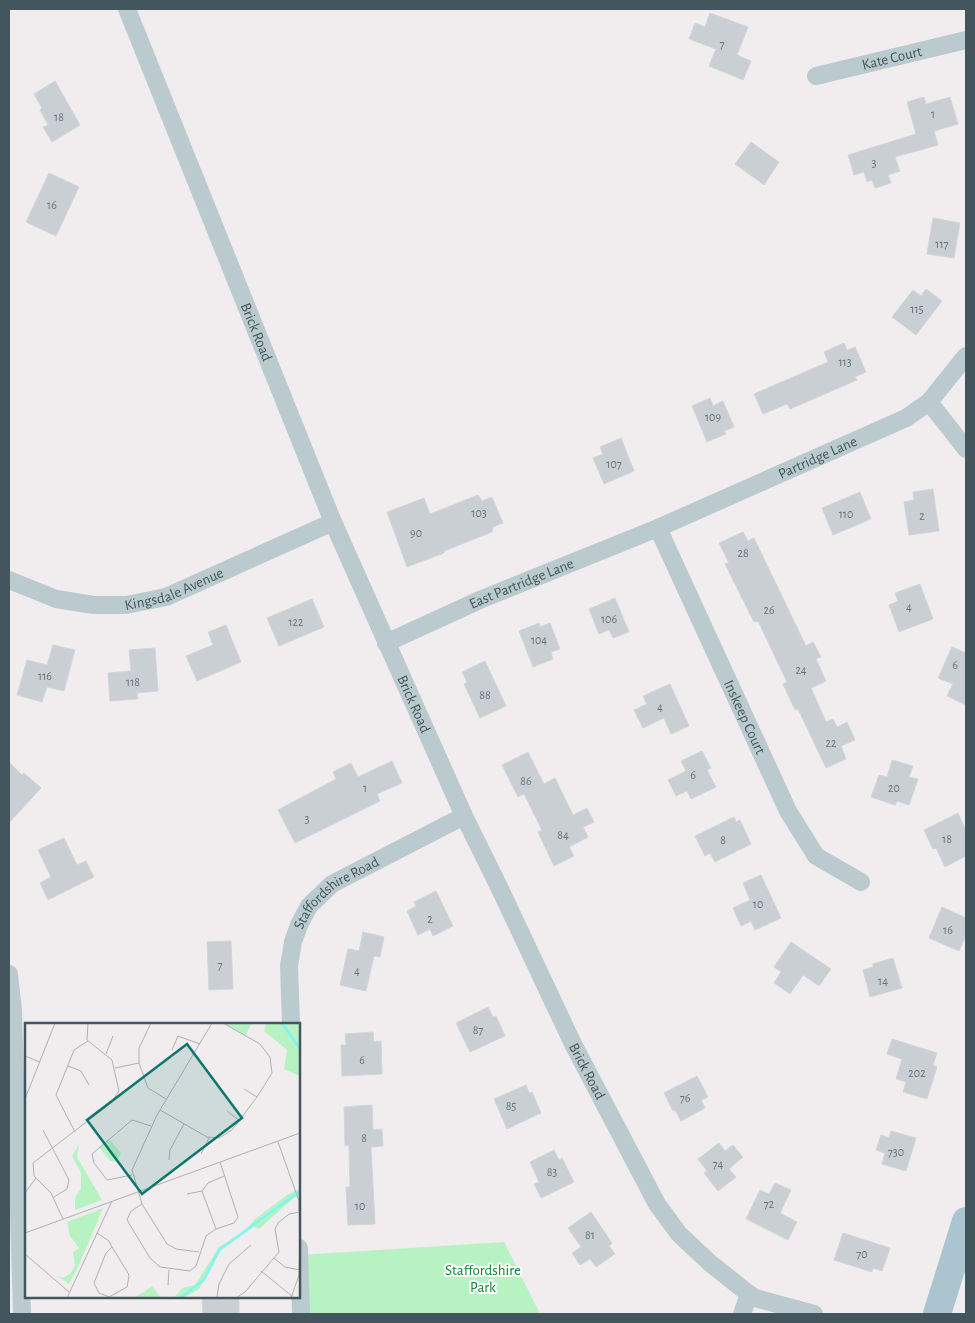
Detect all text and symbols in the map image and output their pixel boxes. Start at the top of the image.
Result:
house number: 7 [719,38,725,50]
street label: Kate Court [860,43,923,72]
house number: 1 [931,108,935,120]
house number: 18 [54,111,64,123]
house number: 3 [872,157,877,169]
house number: 16 [47,199,57,211]
house number: 117 [935,238,949,250]
street label: Brick Road [238,301,275,363]
house number: 115 [910,303,924,315]
house number: 113 [838,356,852,368]
house number: 109 [705,411,721,423]
street label: Partridge Lane [776,433,859,481]
house number: 107 [606,458,622,470]
house number: 103 [471,507,487,519]
house number: 110 [839,508,853,520]
house number: 2 [919,510,925,522]
house number: 90 [410,527,422,539]
house number: 28 [737,547,749,559]
street label: East Partridge Lane [467,555,576,611]
street label: Kingsdale Avenue [123,565,226,613]
house number: 4 [906,601,912,613]
house number: 26 [763,604,775,616]
house number: 106 [601,613,617,625]
house number: 122 [288,616,304,628]
house number: 104 [531,634,547,646]
house number: 6 [952,659,958,671]
house number: 24 [795,664,807,676]
house number: 116 [38,670,52,682]
street label: Brick Road [395,673,434,735]
house number: 118 [126,676,140,688]
street label: Inskeep Court [721,678,768,757]
house number: 88 [479,689,491,701]
house number: 4 [657,701,663,713]
house number: 22 [826,737,837,749]
house number: 6 [690,769,696,781]
house number: 86 [520,775,532,787]
house number: 1 [363,782,367,794]
house number: 20 [888,782,900,794]
house number: 3 [305,813,310,825]
house number: 84 [557,829,569,841]
house number: 18 [942,833,952,845]
house number: 8 [720,834,726,846]
street label: Staffordshire Road [291,854,381,931]
house number: 10 [753,898,763,910]
house number: 2 [427,913,433,925]
house number: 16 [943,924,953,936]
house number: 7 [217,959,223,971]
house number: 4 [354,965,360,977]
house number: 14 [878,975,888,987]
inset map [25,1023,300,1298]
house number: 87 [473,1024,483,1036]
street label: Brick Road [566,1040,608,1102]
house number: 6 [359,1054,365,1066]
house number: 202 [908,1067,926,1079]
house number: 76 [680,1092,691,1104]
house number: 85 [506,1100,516,1112]
house number: 8 [361,1132,367,1144]
house number: 730 [888,1146,904,1158]
house number: 74 [713,1158,724,1170]
house number: 83 [547,1166,557,1178]
house number: 72 [764,1198,775,1210]
house number: 10 [355,1200,365,1212]
house number: 81 [585,1229,595,1241]
house number: 70 [856,1248,868,1260]
park label: Staffordshire Park [445,1263,521,1295]

